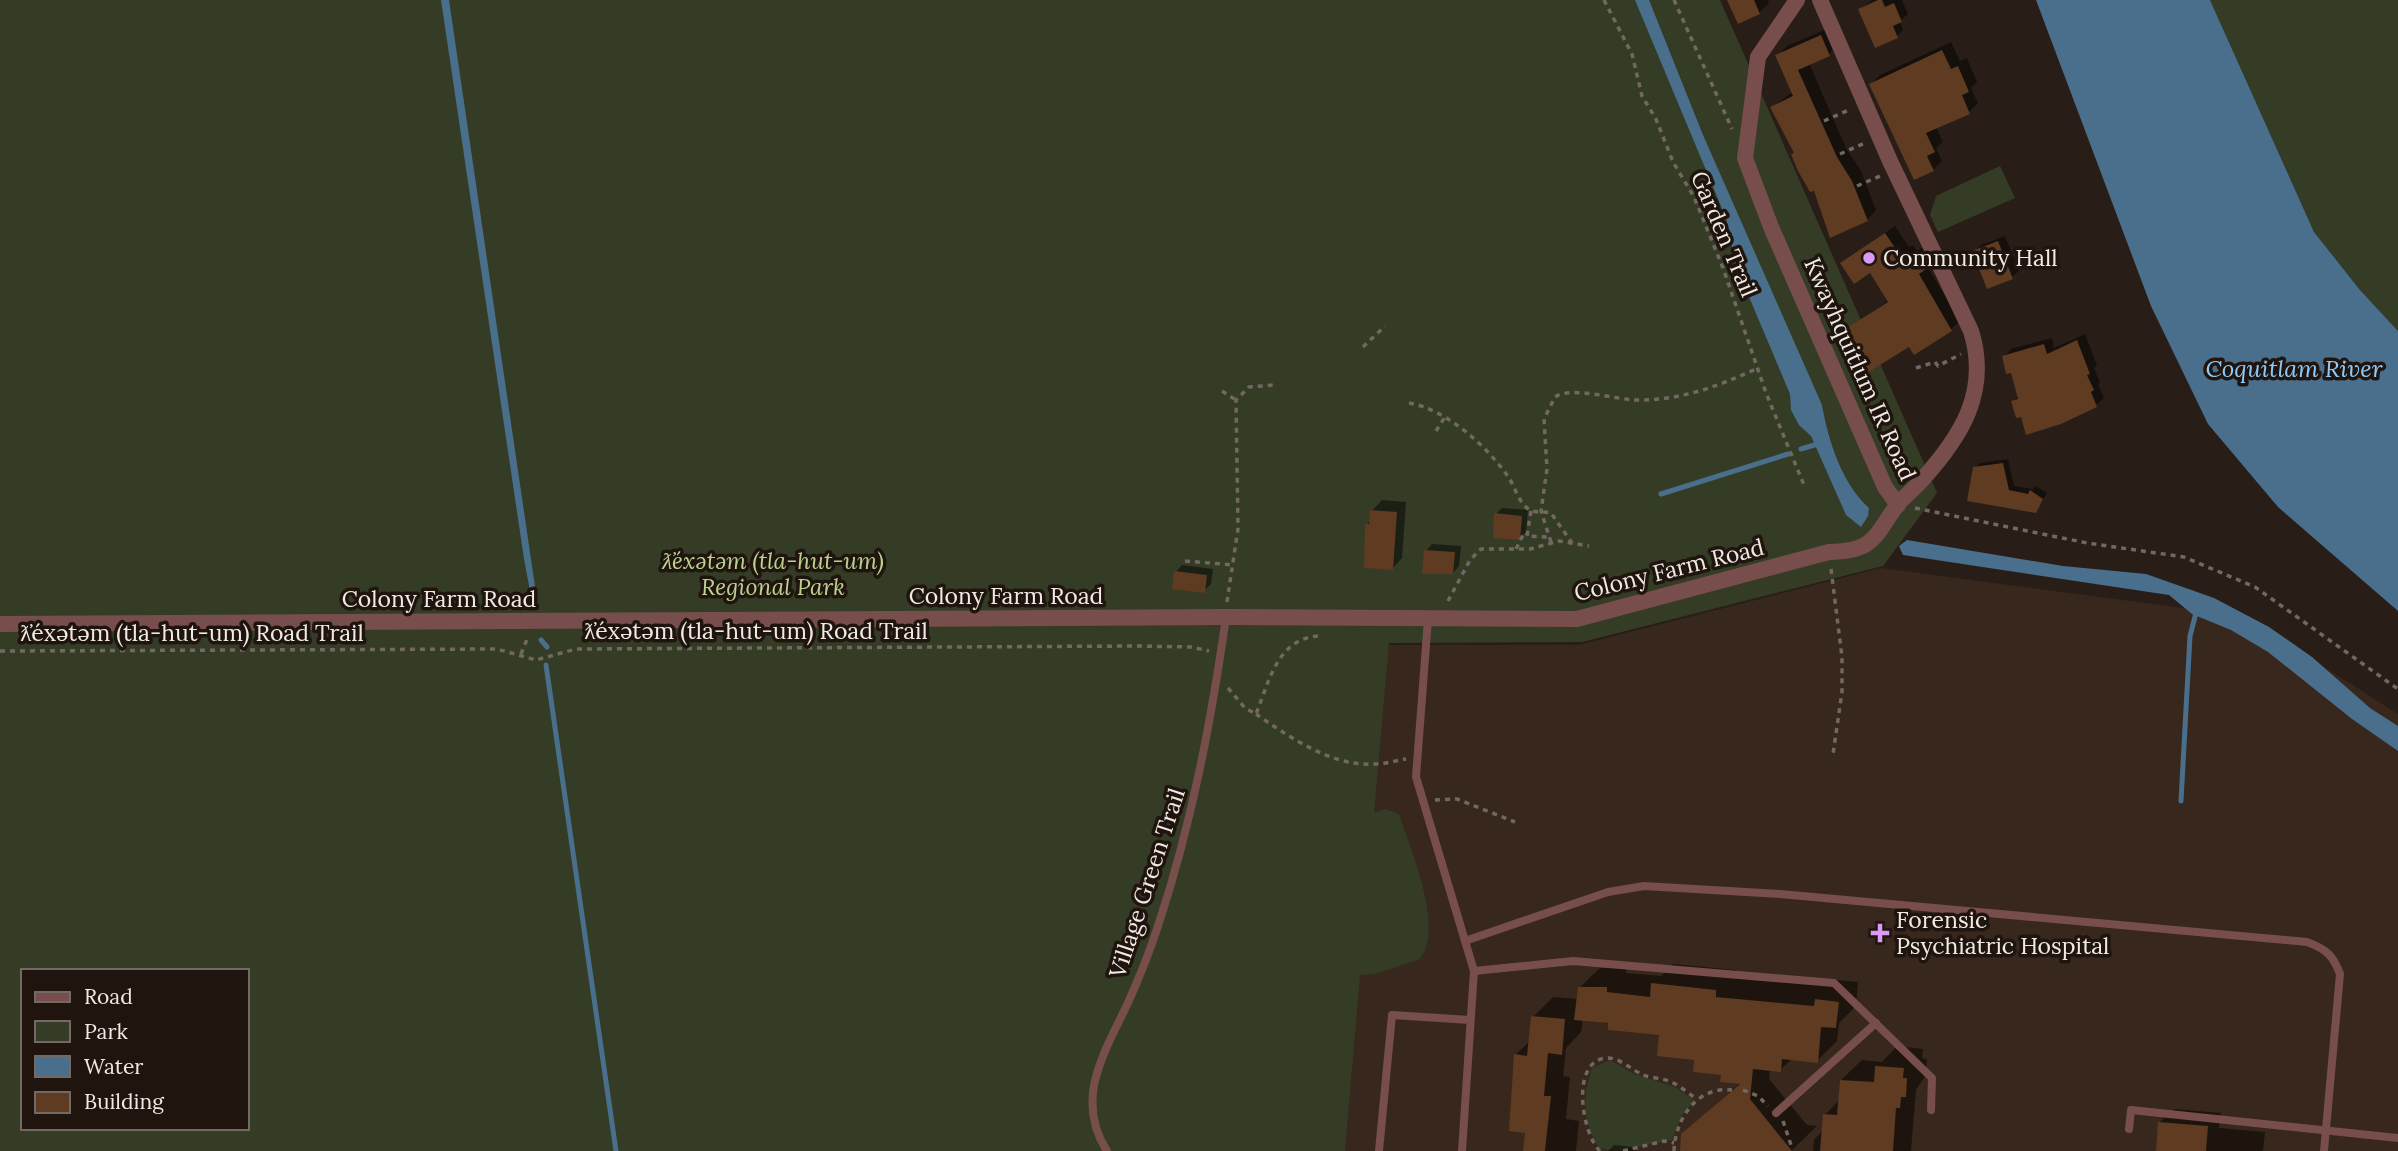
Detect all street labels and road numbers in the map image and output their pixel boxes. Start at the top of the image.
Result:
street label: Garden Trail [1685,166,1764,301]
street label: Kwayhquitlum IR Road [1798,253,1923,485]
street label: Colony Farm Road [1571,532,1767,607]
street label: Colony Farm Road [909,581,1104,610]
street label: Colony Farm Road [342,584,537,613]
street label: ƛ̓éxətəm (tla-hut-um) Road Trail [584,616,928,646]
street label: ƛ̓éxətəm (tla-hut-um) Road Trail [20,618,364,648]
street label: Village Green Trail [1102,784,1191,982]

